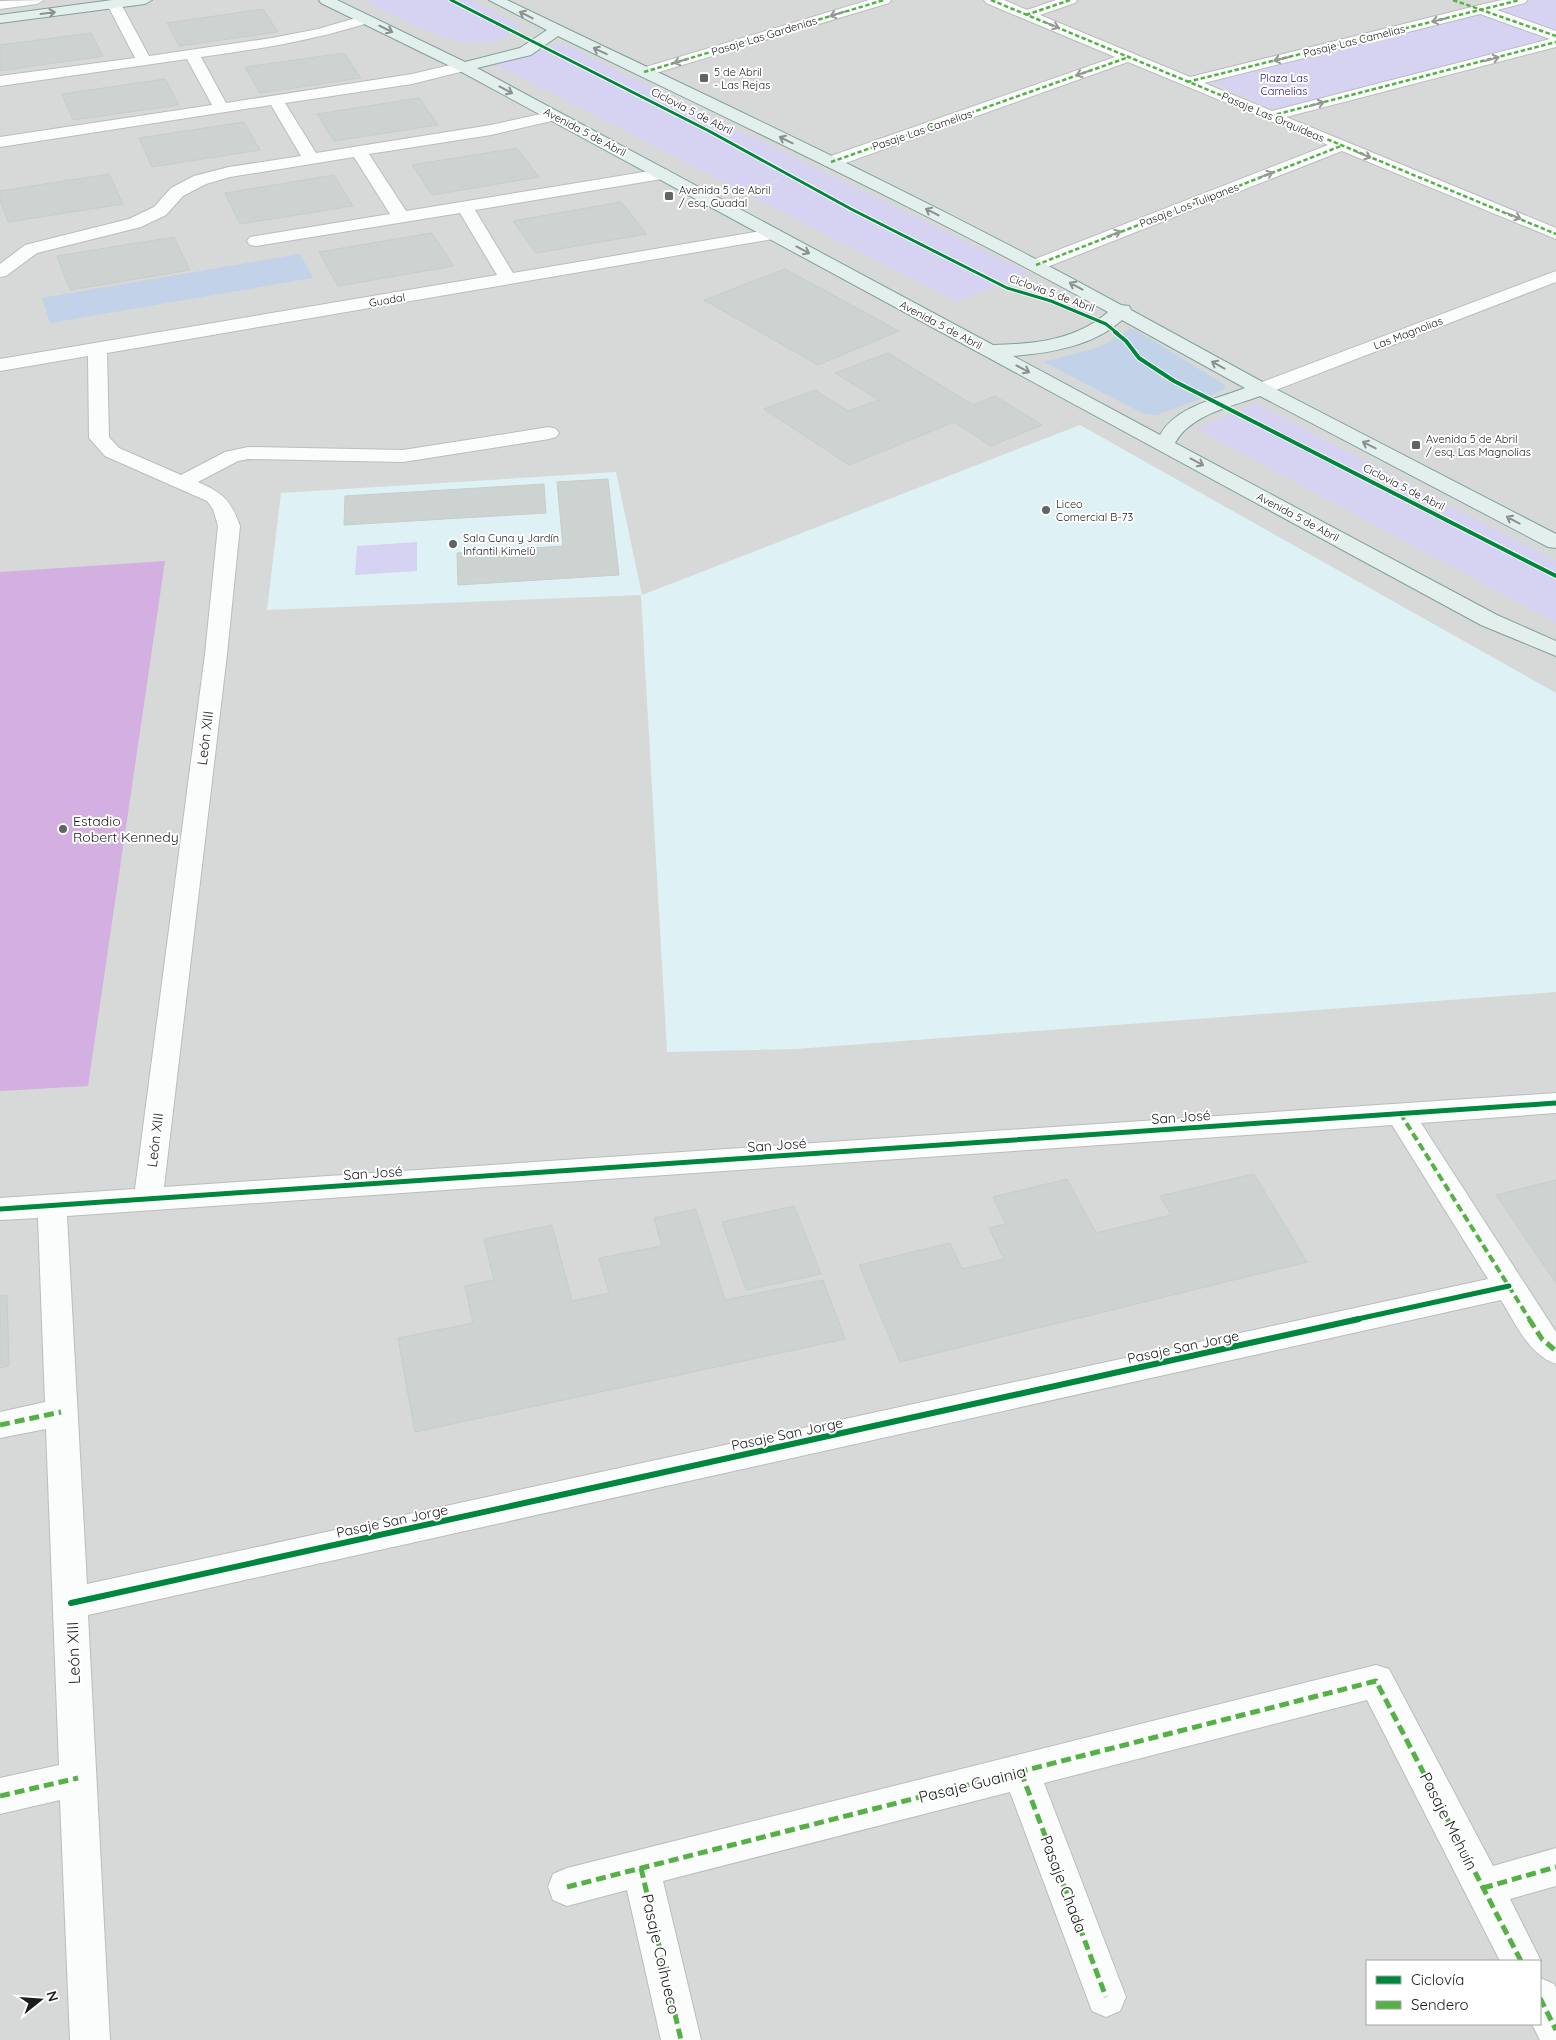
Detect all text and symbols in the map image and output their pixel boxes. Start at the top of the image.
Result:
one-way arrow [40,8,56,18]
one-way arrow [519,10,534,19]
one-way arrow [830,10,845,19]
street label: Pasaje Las Gardenias [709,13,819,59]
one-way arrow [1431,16,1447,25]
one-way arrow [1044,21,1059,31]
street label: Pasaje Las Camelias [1301,22,1407,60]
one-way arrow [378,25,393,34]
one-way arrow [593,46,608,55]
one-way arrow [1273,54,1289,64]
one-way arrow [1483,54,1499,63]
one-way arrow [674,56,690,66]
place label: 5 de Abril - Las Rejas [714,65,770,92]
one-way arrow [1075,69,1091,79]
park label: Plaza Las Camelias [1260,71,1308,98]
marker: 5 de Abril - Las Rejas [698,72,710,84]
street label: Ciclovia 5 de Abril [649,84,735,138]
one-way arrow [498,85,513,95]
street label: Pasaje Las Orquídeas [1219,89,1327,145]
one-way arrow [1309,99,1325,108]
street label: Avenida 5 de Abril [541,104,629,160]
street label: Pasaje Las Camelias [870,106,974,154]
one-way arrow [779,135,794,144]
one-way arrow [1356,150,1371,160]
one-way arrow [1258,170,1273,179]
street label: Pasaje Los Tulipanes [1137,180,1241,230]
place label: Avenida 5 de Abril / esq. Guadal [679,183,771,210]
marker: Avenida 5 de Abril / esq. Guadal [663,190,675,202]
one-way arrow [924,207,939,217]
one-way arrow [1506,212,1521,222]
one-way arrow [1107,229,1122,238]
one-way arrow [795,245,810,255]
street label: Ciclovia 5 de Abril [1007,271,1097,315]
one-way arrow [1069,281,1084,290]
street label: Guadal [368,290,406,310]
street label: Avenida 5 de Abril [897,297,985,353]
street label: Las Magnolias [1371,313,1445,353]
one-way arrow [1211,360,1226,370]
one-way arrow [1015,364,1030,374]
place label: Avenida 5 de Abril / esq. Las Magnolias [1426,432,1531,459]
marker: Avenida 5 de Abril / esq. Las Magnolias [1410,439,1422,451]
one-way arrow [1361,440,1376,450]
one-way arrow [1189,458,1203,468]
street label: Ciclovia 5 de Abril [1361,460,1447,514]
street label: Avenida 5 de Abril [1254,489,1342,545]
place label: Liceo Comercial B-73 [1056,497,1133,524]
marker: Liceo Comercial B-73 [1040,504,1052,516]
one-way arrow [1506,515,1521,524]
place label: Sala Cuna y Jardín Infantil Kimelü [463,531,559,558]
marker: Sala Cuna y Jardín Infantil Kimelü [447,538,459,550]
street label: León XIII [193,710,217,766]
place label: Estadio Robert Kennedy [73,812,179,846]
marker: Estadio Robert Kennedy [57,823,69,835]
street label: San José [1151,1106,1211,1128]
street label: León XIII [143,1112,167,1168]
street label: San José [747,1134,807,1156]
street label: San José [343,1162,403,1184]
street label: Pasaje San Jorge [1126,1326,1241,1368]
street label: Pasaje San Jorge [730,1413,845,1455]
street label: Pasaje San Jorge [335,1500,450,1542]
street label: León XIII [62,1621,84,1685]
street label: Pasaje Guainia [916,1761,1028,1807]
street label: Pasaje Mehuín [1416,1769,1482,1873]
street label: Pasaje Chada [1036,1832,1092,1936]
street label: Pasaje Coihueco [637,1892,685,2016]
legend [1366,1960,1541,2025]
text: Ciclovía [1411,1970,1464,1989]
north arrow [15,1975,65,2025]
text: N [42,1989,63,2004]
text: Sendero [1411,1995,1469,2014]

